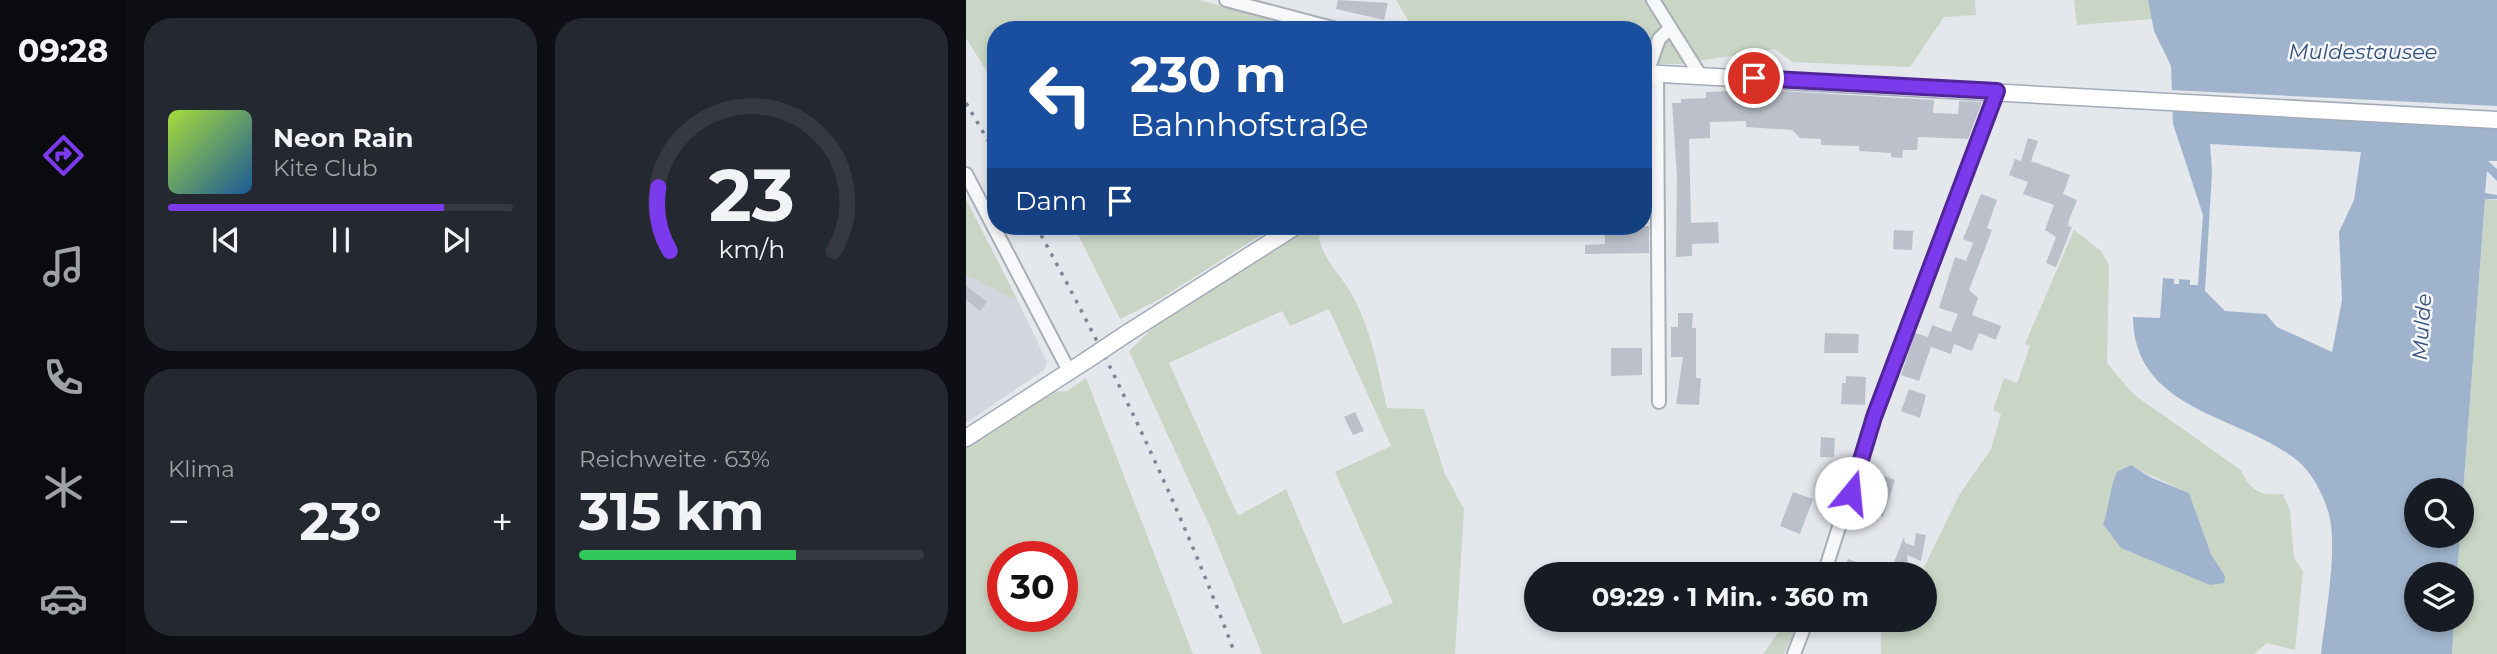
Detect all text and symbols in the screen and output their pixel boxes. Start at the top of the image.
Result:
text: 09:28 [18,31,108,70]
water label: Muldestausee [2288,39,2438,64]
text: 230 m [1130,45,1286,104]
pin [1724,48,1784,108]
icon: left [1015,49,1106,140]
icon: arrive [1735,59,1773,97]
text: Bahnhofstraße [1130,105,1369,144]
text: Neon Rain [273,122,414,154]
icon: directions [39,131,88,180]
text: 23 [708,151,795,239]
text: Kite Club [273,154,378,182]
icon: arrive [1101,182,1139,220]
text: Dann [1015,185,1087,217]
icon: previous [207,221,245,259]
icon: pause [322,221,360,259]
icon: next [437,221,475,259]
text: km/h [718,234,785,264]
icon: music [39,242,88,291]
water label: Mulde [2407,293,2436,361]
icon: phone [39,353,88,402]
text: Reichweite · 63% [579,445,770,473]
text: Klima [168,455,235,483]
position arrow [1814,456,1888,530]
icon: climate [39,463,88,512]
map controls [2404,478,2474,632]
button: search [2404,478,2474,548]
text: 315 km [579,480,764,543]
text: 23° [299,490,382,553]
text: − [168,498,190,545]
text: + [491,498,513,545]
speed limit sign: 30 [987,541,1078,632]
button: layers [2404,562,2474,632]
icon: car [39,574,88,623]
text: 09:29 · 1 Min. · 360 m [1592,581,1869,613]

